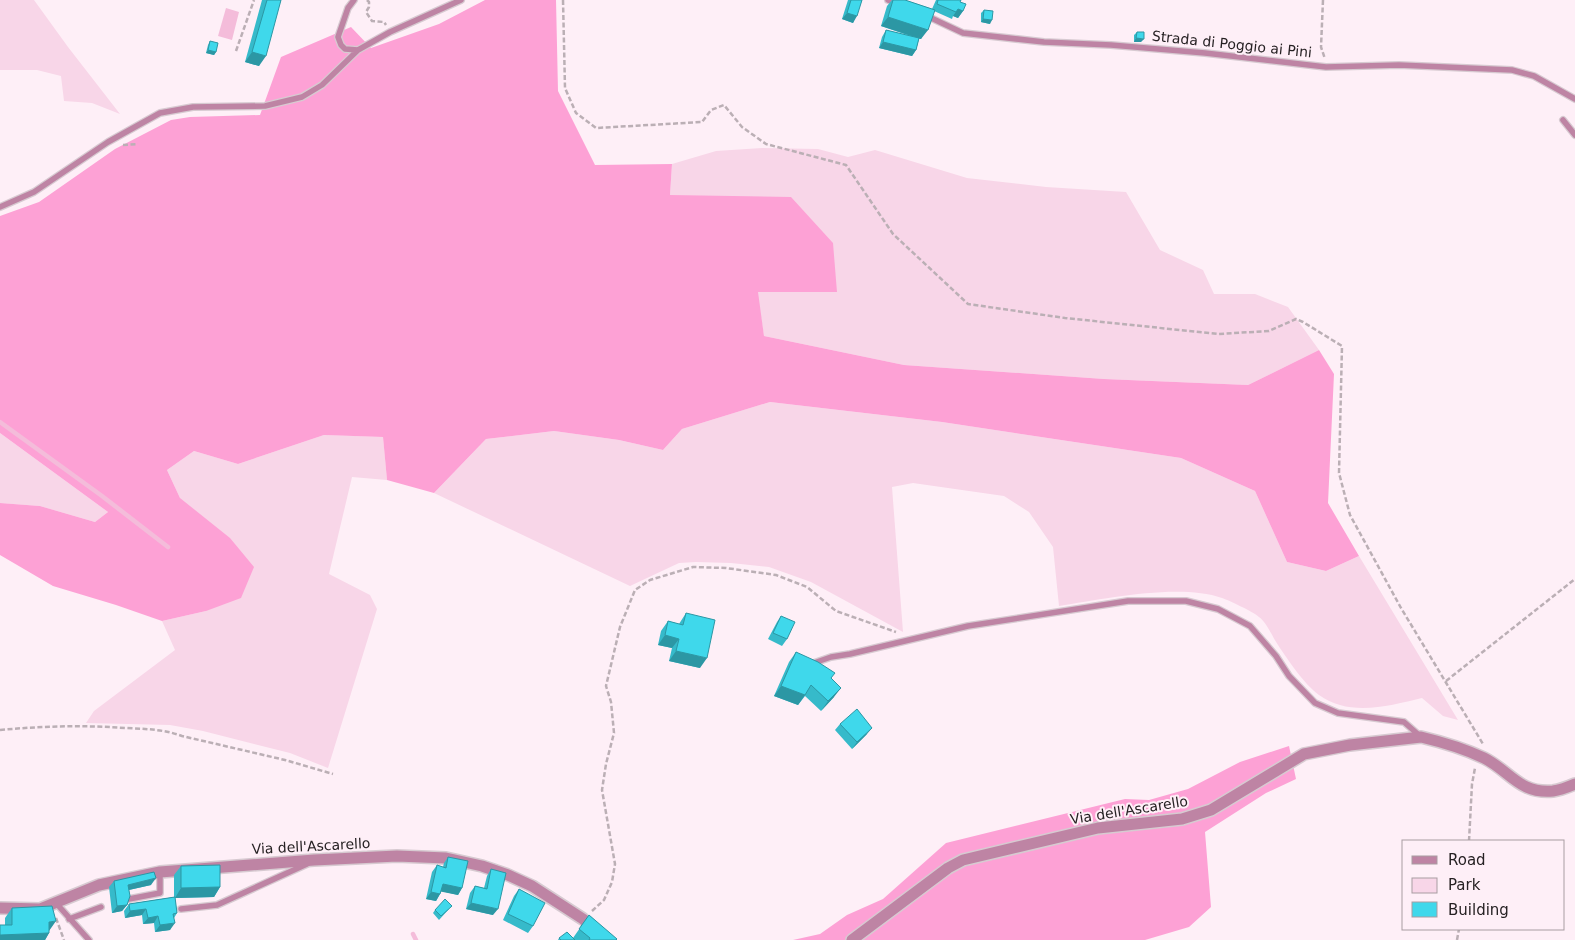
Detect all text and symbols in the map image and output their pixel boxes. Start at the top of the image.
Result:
street label: Strada di Poggio ai Pini [1151,28,1313,60]
street label: Via dell'Ascarello [1069,793,1189,827]
street label: Via dell'Ascarello [251,835,371,857]
legend [1402,840,1565,930]
text: Road [1448,851,1486,869]
text: Park [1448,876,1481,894]
text: Building [1448,901,1509,919]

